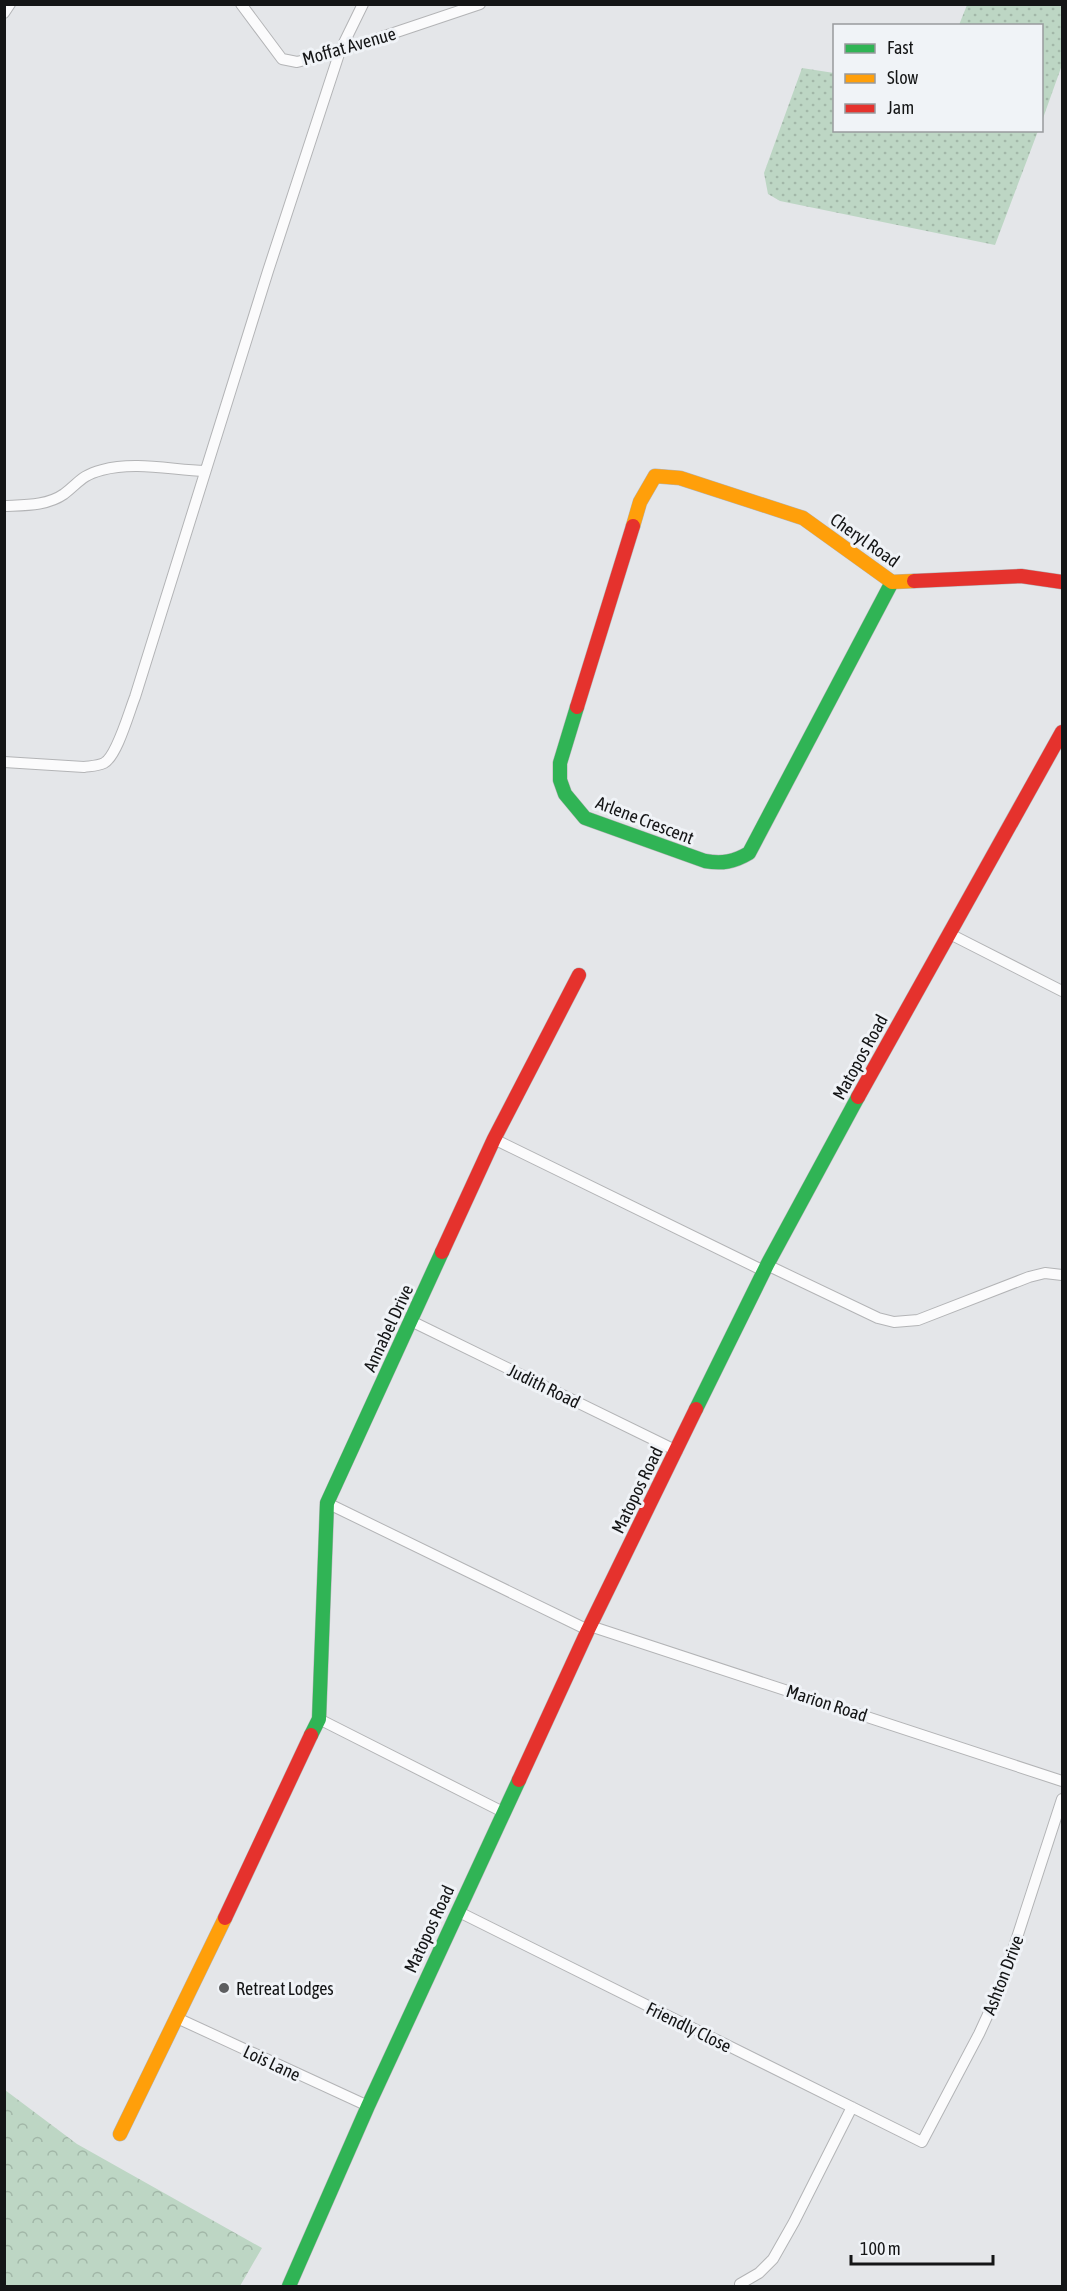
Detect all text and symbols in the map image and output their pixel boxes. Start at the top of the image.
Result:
street label: Moffat Avenue [300,23,398,69]
legend [833,24,1043,132]
text: Fast [887,37,914,58]
text: Slow [887,67,918,88]
text: Jam [887,97,914,118]
street label: Cheryl Road [826,509,904,571]
street label: Arlene Crescent [593,792,697,848]
street label: Matopos Road [828,1011,892,1103]
street label: Annabel Drive [359,1281,417,1375]
street label: Judith Road [504,1359,584,1413]
street label: Matopos Road [607,1443,667,1537]
street label: Marion Road [784,1680,870,1726]
street label: Matopos Road [400,1882,458,1976]
street label: Ashton Drive [978,1932,1028,2018]
place label: Retreat Lodges [236,1978,334,1999]
marker: Retreat Lodges [217,1981,231,1995]
street label: Friendly Close [643,1997,735,2057]
street label: Lois Lane [240,2041,304,2085]
scale bar [851,2228,994,2266]
text: 100 m [860,2238,901,2259]

